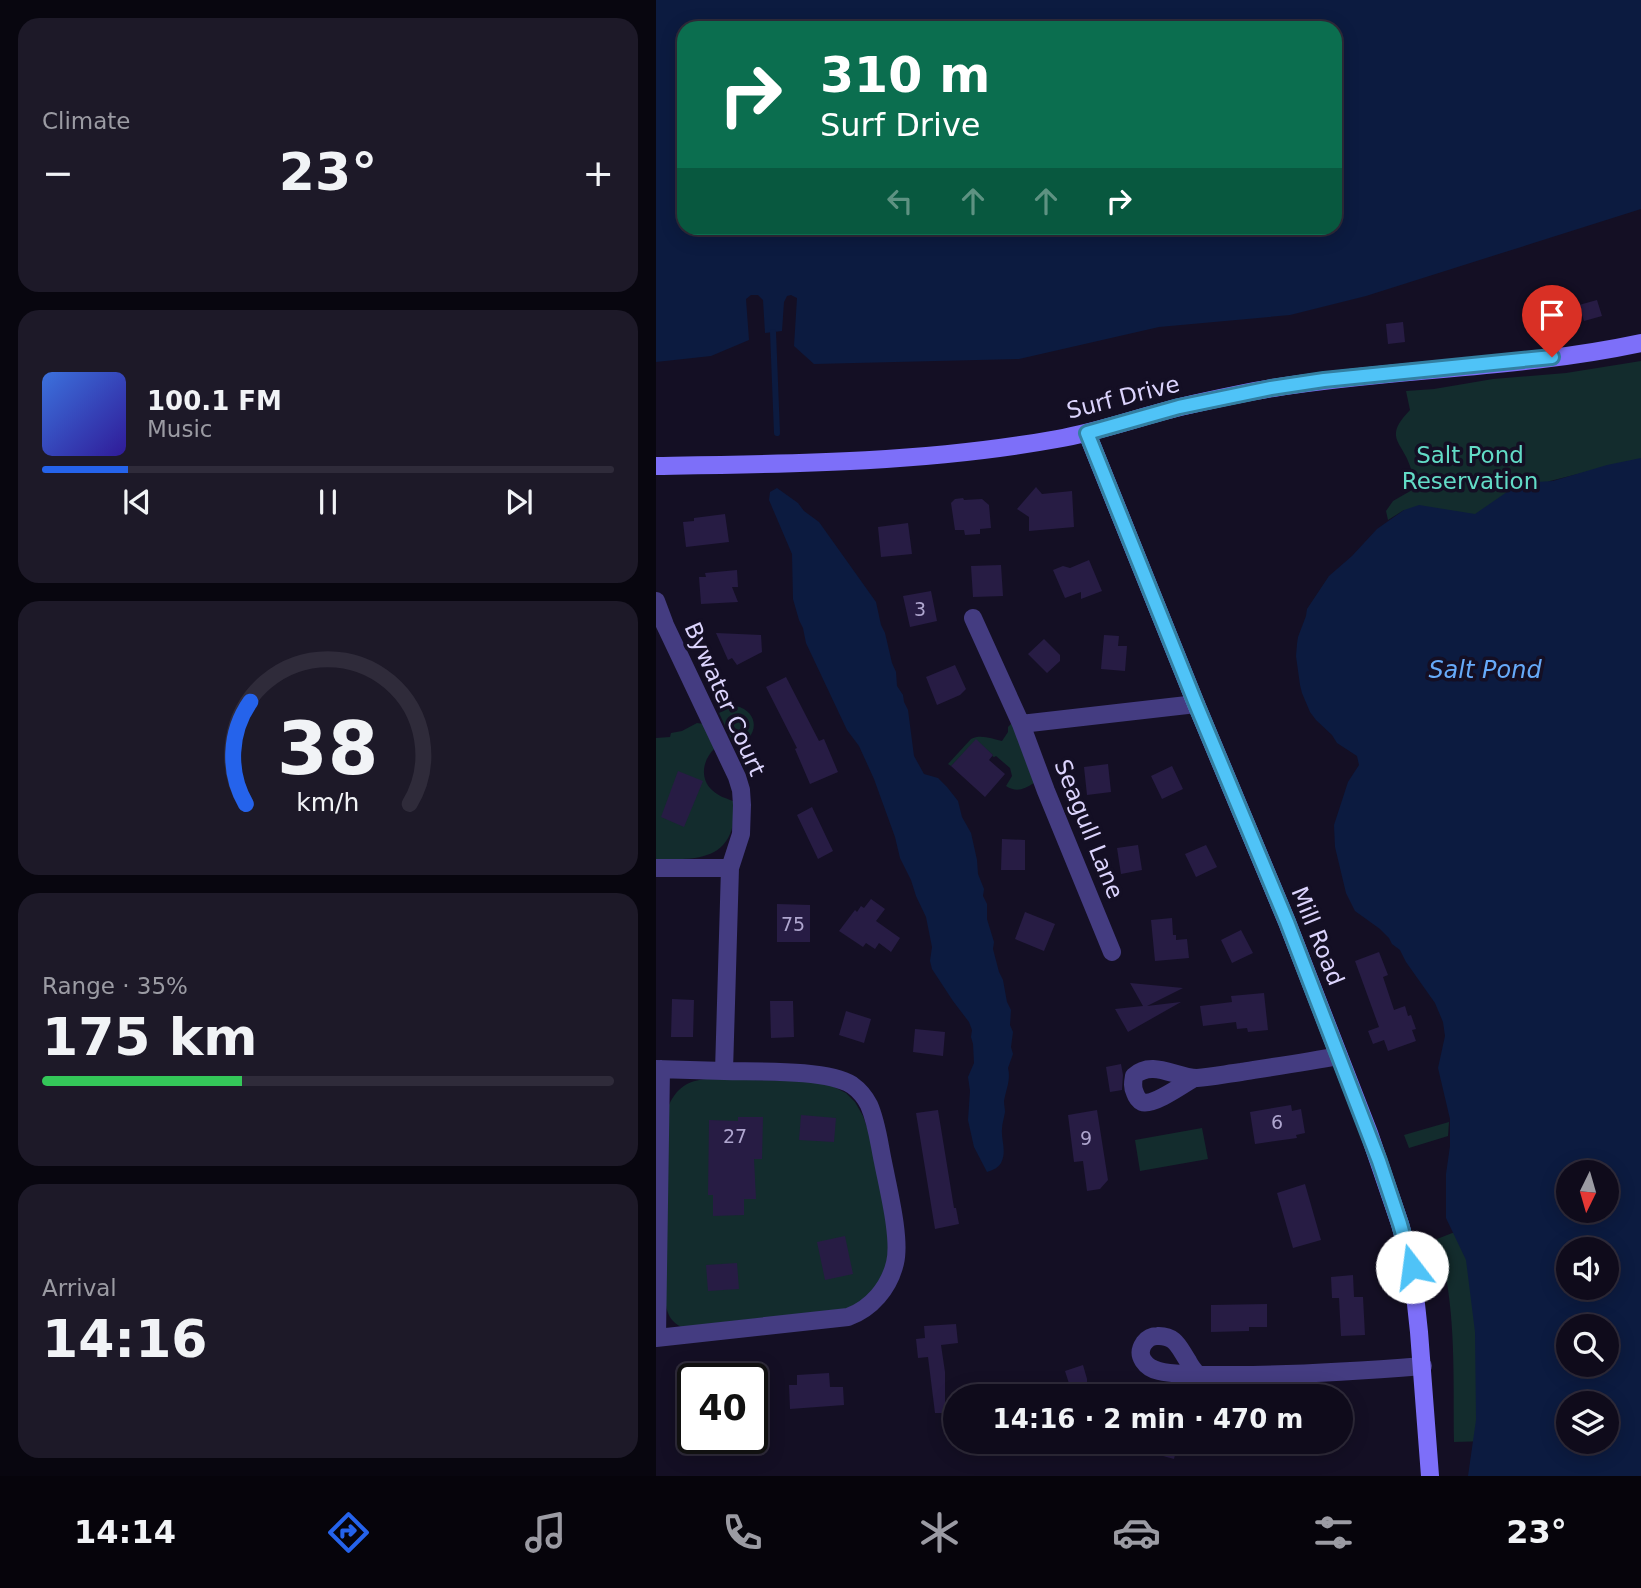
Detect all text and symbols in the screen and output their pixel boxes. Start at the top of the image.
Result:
text: 310 m [820,47,990,104]
icon: right [705,49,796,140]
text: Surf Drive [820,106,981,144]
text: Climate [42,108,131,134]
text: 23° [279,142,377,202]
text: − [42,151,74,195]
text: + [582,151,614,195]
icon: left [881,182,919,220]
icon: ahead [954,182,992,220]
icon: ahead [1027,182,1065,220]
icon: right [1100,182,1138,220]
pin [1522,285,1582,357]
icon: arrive [1533,296,1571,334]
street label: Surf Drive [1064,370,1182,424]
text: 100.1 FM [147,386,282,416]
text: Music [147,416,212,442]
park label: Salt Pond Reservation [1402,442,1538,494]
icon: previous [118,483,156,521]
icon: pause [309,483,347,521]
icon: next [500,483,538,521]
house number: 3 [914,598,926,620]
street label: Bywater Court [679,618,771,780]
water label: Salt Pond [1428,656,1542,684]
text: 38 [277,706,379,791]
street label: Seagull Lane [1049,756,1129,902]
text: km/h [296,788,360,817]
street label: Mill Road [1286,883,1350,989]
house number: 75 [781,913,805,935]
text: Range · 35% [42,973,188,999]
text: 175 km [42,1007,257,1067]
house number: 6 [1271,1111,1283,1133]
house number: 27 [723,1125,747,1147]
house number: 9 [1080,1127,1092,1149]
north arrow [1556,1160,1618,1223]
map controls [1556,1160,1619,1454]
position arrow [1375,1230,1449,1304]
button: sound [1556,1237,1619,1300]
text: Arrival [42,1275,117,1301]
text: 14:16 [42,1309,208,1369]
button: search [1556,1314,1619,1377]
speed limit sign: 40 [677,1363,768,1454]
button: layers [1556,1391,1619,1454]
text: 14:16 · 2 min · 470 m [993,1404,1303,1434]
icon: directions [324,1508,373,1557]
icon: music [521,1508,570,1557]
icon: phone [718,1508,767,1557]
icon: climate [915,1508,964,1557]
icon: car [1112,1508,1161,1557]
icon: filters [1309,1508,1358,1557]
text: 14:14 [74,1513,176,1551]
text: 23° [1506,1513,1567,1551]

